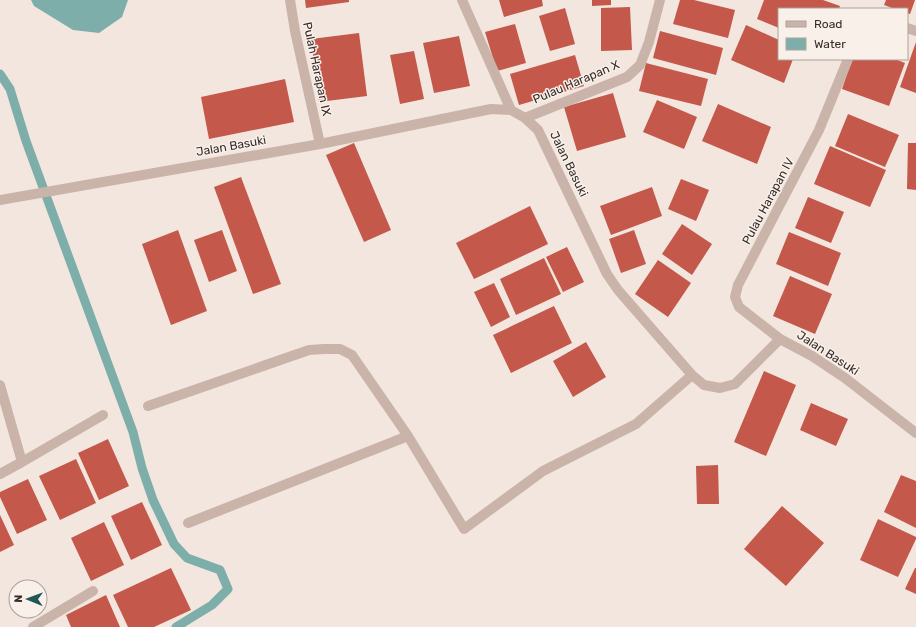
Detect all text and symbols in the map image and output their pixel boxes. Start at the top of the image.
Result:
legend [778,8,908,60]
text: Road [814,17,842,31]
street label: Pulah Harapan IX [300,21,334,118]
text: Water [814,37,846,51]
street label: Pulau Harapan X [531,57,622,107]
street label: Jalan Basuki [547,129,591,199]
street label: Jalan Basuki [195,133,267,159]
street label: Pulau Harapan IV [739,155,797,247]
street label: Jalan Basuki [794,328,862,378]
north arrow [8,579,48,619]
text: N [12,595,25,603]

